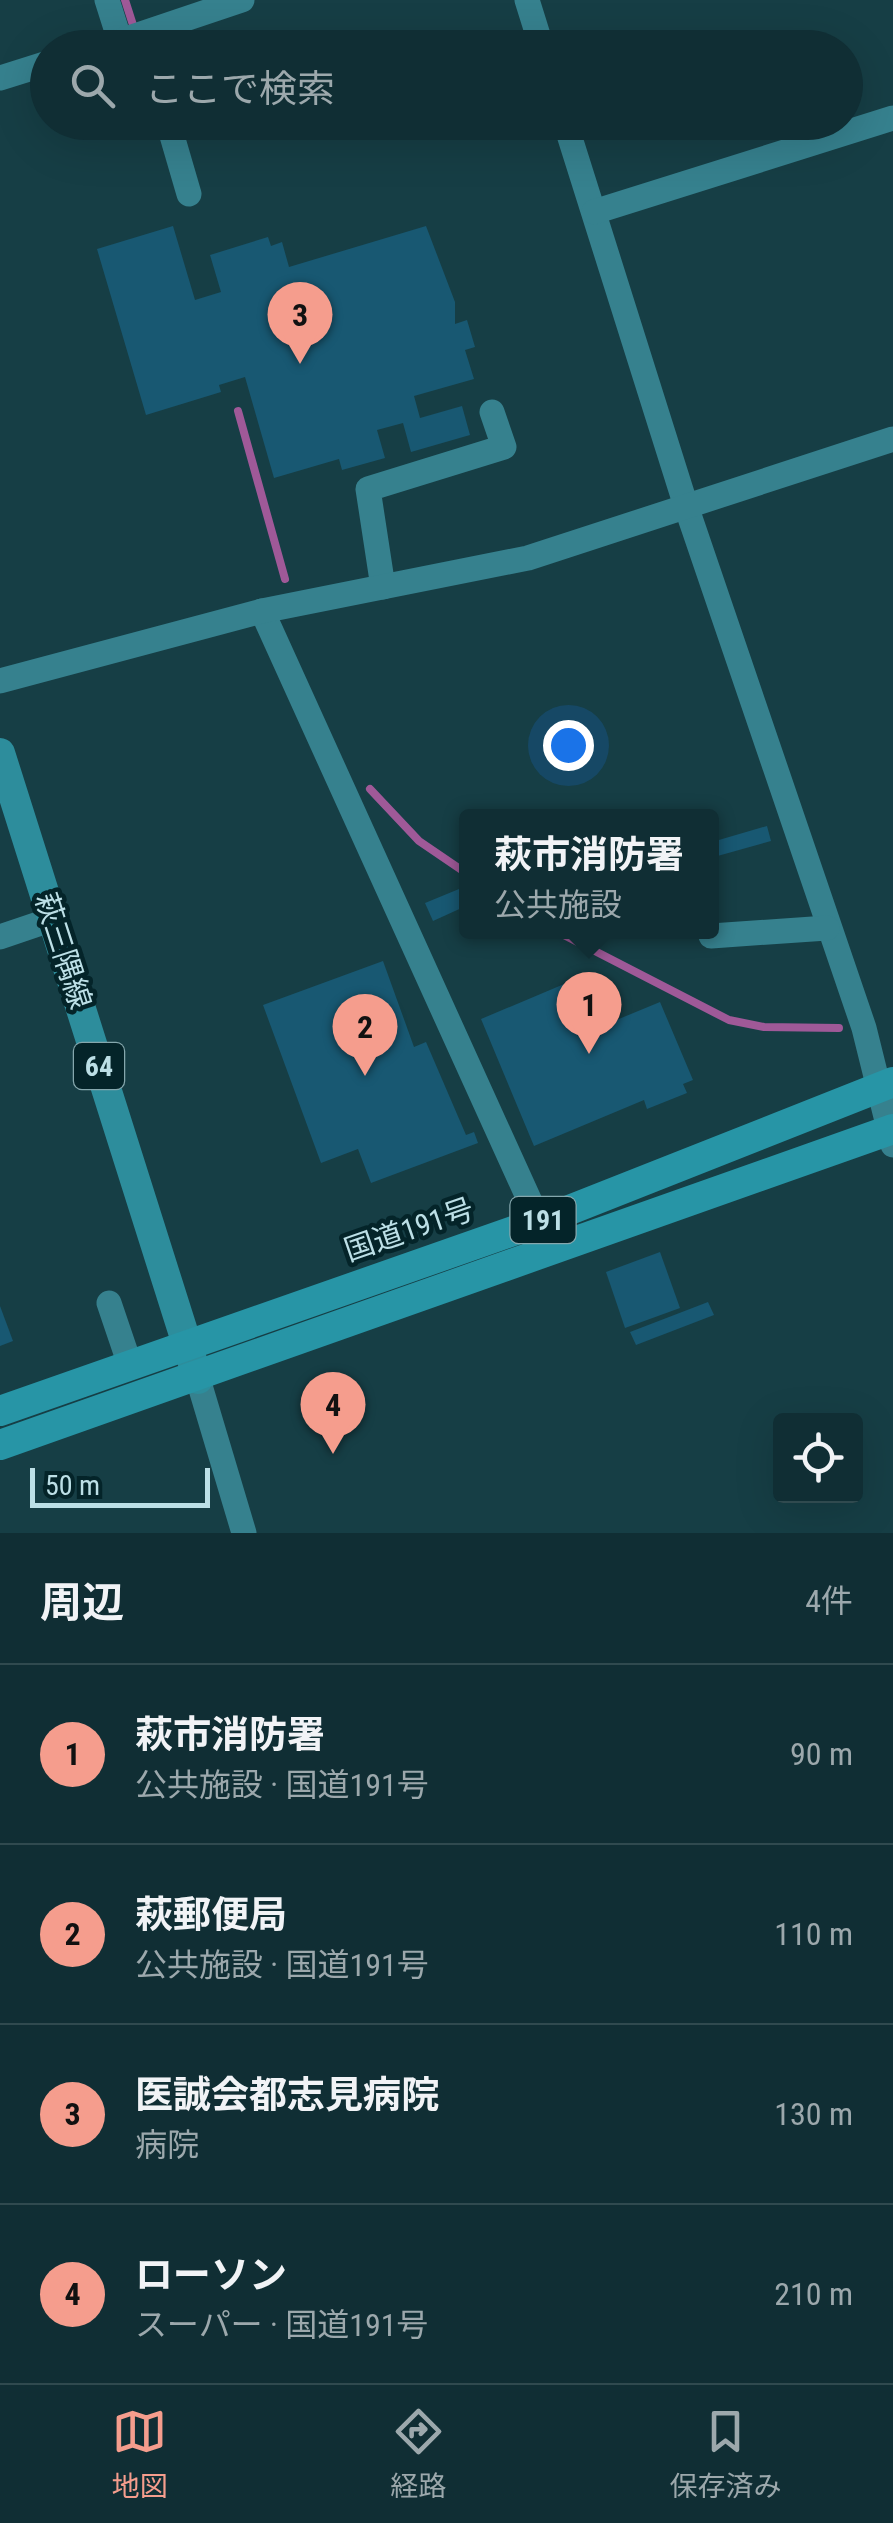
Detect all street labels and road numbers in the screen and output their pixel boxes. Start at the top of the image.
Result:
street label: 萩三隅線 [28,888,99,1013]
road number: 64 [74,1043,124,1089]
street label: 国道191号 [340,1191,478,1268]
road number: 191 [510,1197,576,1243]

